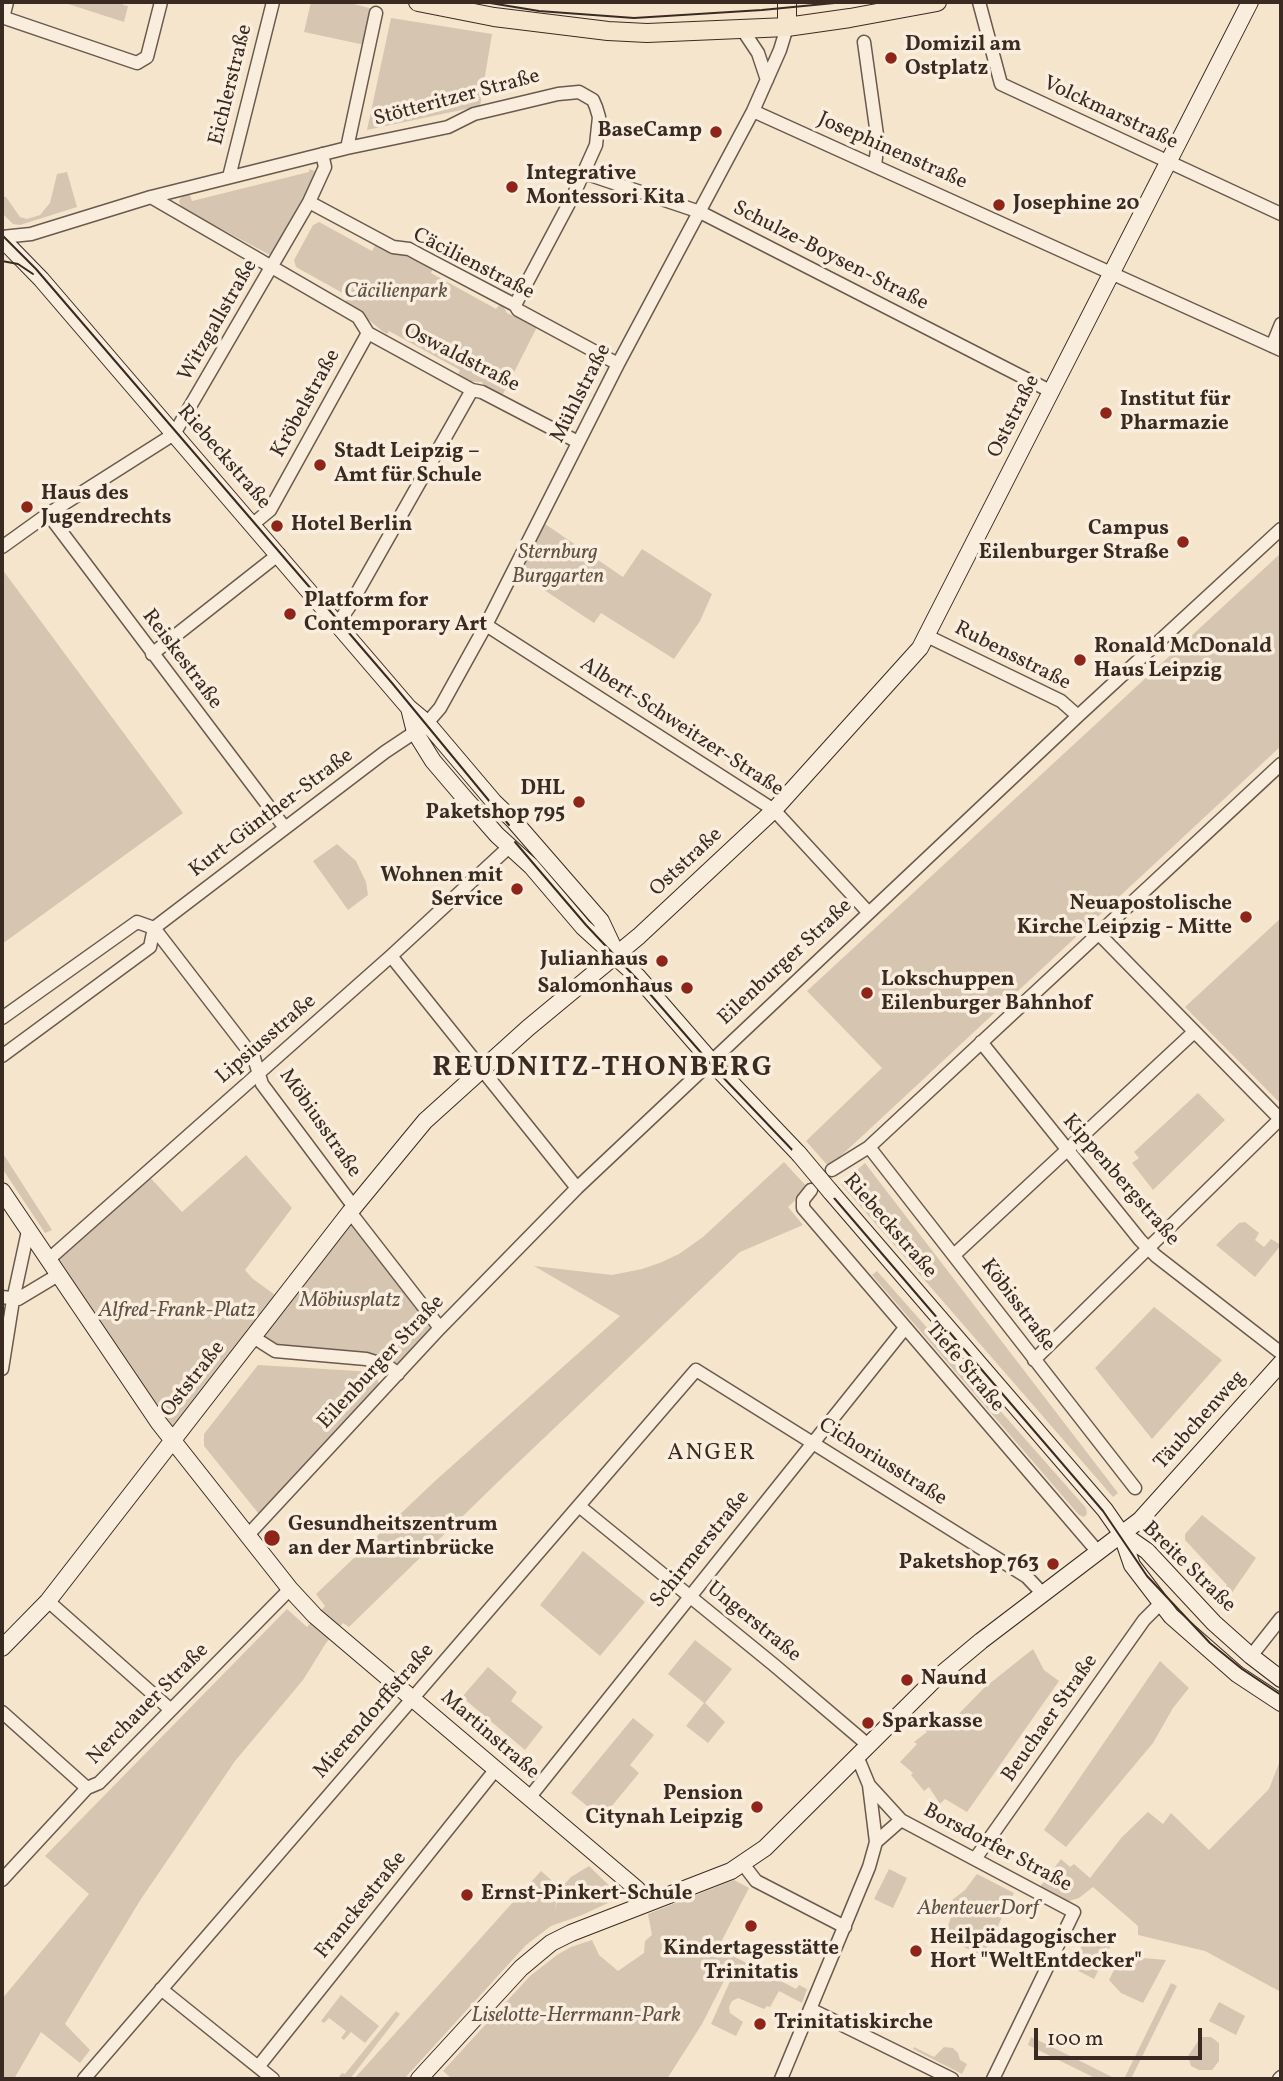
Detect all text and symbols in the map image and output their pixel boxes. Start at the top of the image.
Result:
street label: Eichlerstraße [205,22,259,148]
place label: Domizil am Ostplatz [905,33,1021,83]
marker: Domizil am Ostplatz [883,50,899,66]
street label: Stötteritzer Straße [371,65,543,133]
street label: Volckmarstraße [1039,72,1181,156]
street label: Josephinenstraße [813,108,971,196]
place label: BaseCamp [598,119,702,145]
marker: BaseCamp [708,124,724,140]
place label: Integrative Montessori Kita [526,162,685,212]
marker: Integrative Montessori Kita [504,179,520,195]
place label: Josephine 20 [1013,192,1139,218]
street label: Schulze-Boysen-Straße [728,197,932,317]
marker: Josephine 20 [991,197,1007,213]
street label: Cäcilienstraße [408,224,538,306]
street label: Witzgallstraße [174,256,264,386]
park label: Cäcilienpark [344,280,448,306]
street label: Oswaldstraße [399,319,523,399]
street label: Mühlstraße [546,340,618,448]
street label: Kröbelstraße [267,345,347,463]
street label: Oststraße [983,371,1047,463]
place label: Institut für Pharmazie [1120,388,1231,438]
street label: Riebeckstraße [171,400,275,516]
marker: Institut für Pharmazie [1098,405,1114,421]
place label: Stadt Leipzig – Amt für Schule [334,440,482,490]
marker: Stadt Leipzig – Amt für Schule [312,457,328,473]
place label: Haus des Jugendrechts [41,482,171,532]
marker: Haus des Jugendrechts [19,499,35,515]
place label: Hotel Berlin [291,513,412,539]
place label: Campus Eilenburger Straße [979,517,1169,567]
marker: Hotel Berlin [269,518,285,534]
marker: Campus Eilenburger Straße [1175,534,1191,550]
park label: Sternburg Burggarten [512,541,604,591]
place label: Platform for Contemporary Art [304,589,487,639]
street label: Reiskestraße [135,605,227,715]
marker: Platform for Contemporary Art [282,606,298,622]
street label: Rubensstraße [950,617,1074,697]
place label: Ronald McDonald Haus Leipzig [1094,635,1272,685]
marker: Ronald McDonald Haus Leipzig [1072,652,1088,668]
street label: Albert-Schweitzer-Straße [574,653,788,803]
street label: Kurt-Günther-Straße [185,744,359,884]
place label: DHL Paketshop 795 [426,777,565,827]
marker: DHL Paketshop 795 [571,794,587,810]
street label: Oststraße [646,823,728,903]
place label: Wohnen mit Service [380,864,503,914]
marker: Wohnen mit Service [509,881,525,897]
place label: Neuapostolische Kirche Leipzig - Mitte [1017,892,1232,942]
street label: Eilenburger Straße [714,894,858,1032]
marker: Neuapostolische Kirche Leipzig - Mitte [1238,909,1254,925]
place label: Julianhaus [540,948,648,974]
marker: Julianhaus [654,953,670,969]
place label: Lokschuppen Eilenburger Bahnhof [881,968,1092,1018]
place label: Salomonhaus [537,975,673,1001]
marker: Salomonhaus [679,980,695,996]
marker: Lokschuppen Eilenburger Bahnhof [859,985,875,1001]
street label: Lipsiusstraße [212,990,322,1090]
district label: REUDNITZ-THONBERG [434,1053,772,1087]
street label: Möbiusstraße [272,1065,366,1183]
street label: Kippenbergstraße [1056,1110,1184,1252]
street label: Riebeckstraße [837,1169,941,1285]
street label: Köbisstraße [974,1255,1060,1357]
park label: Möbiusplatz [300,1289,400,1315]
street label: Eilenburger Straße [313,1291,451,1435]
park label: Alfred-Frank-Platz [99,1299,255,1325]
street label: Tiefe Straße [919,1318,1009,1418]
street label: Oststraße [156,1337,232,1423]
street label: Täubchenweg [1150,1366,1252,1476]
street label: Cichoriusstraße [813,1413,951,1513]
district label: ANGER [668,1441,756,1469]
street label: Schirmerstraße [646,1486,756,1614]
place label: Gesundheitszentrum an der Martinbrücke [288,1513,498,1563]
street label: Breite Straße [1136,1517,1240,1619]
marker: Gesundheitszentrum an der Martinbrücke [262,1528,282,1548]
place label: Paketshop 763 [899,1551,1039,1577]
marker: Paketshop 763 [1045,1556,1061,1572]
street label: Ungerstraße [701,1577,805,1669]
street label: Nerchauer Straße [83,1639,215,1771]
street label: Mierendorffstraße [309,1639,441,1785]
street label: Beuchaer Straße [998,1650,1104,1788]
place label: Naund [921,1667,987,1693]
marker: Naund [899,1672,915,1688]
street label: Martinstraße [434,1686,544,1786]
place label: Sparkasse [882,1710,983,1736]
marker: Sparkasse [860,1715,876,1731]
place label: Pension Citynah Leipzig [586,1782,743,1832]
marker: Pension Citynah Leipzig [749,1799,765,1815]
street label: Borsdorfer Straße [918,1799,1076,1899]
street label: Franckestraße [311,1847,413,1965]
place label: Ernst-Pinkert-Schule [481,1882,692,1908]
marker: Ernst-Pinkert-Schule [459,1887,475,1903]
park label: AbenteuerDorf [917,1897,1039,1923]
marker: Kindertagesstätte Trinitatis [743,1918,759,1934]
place label: Heilpädagogischer Hort "WeltEntdecker" [930,1926,1142,1976]
place label: Kindertagesstätte Trinitatis [663,1937,839,1987]
marker: Heilpädagogischer Hort "WeltEntdecker" [908,1943,924,1959]
park label: Liselotte-Herrmann-Park [471,2004,681,2030]
place label: Trinitatiskirche [774,2011,933,2037]
scale bar [1038,2014,1206,2058]
marker: Trinitatiskirche [752,2016,768,2032]
text: 100 m [1047,2025,1104,2054]

